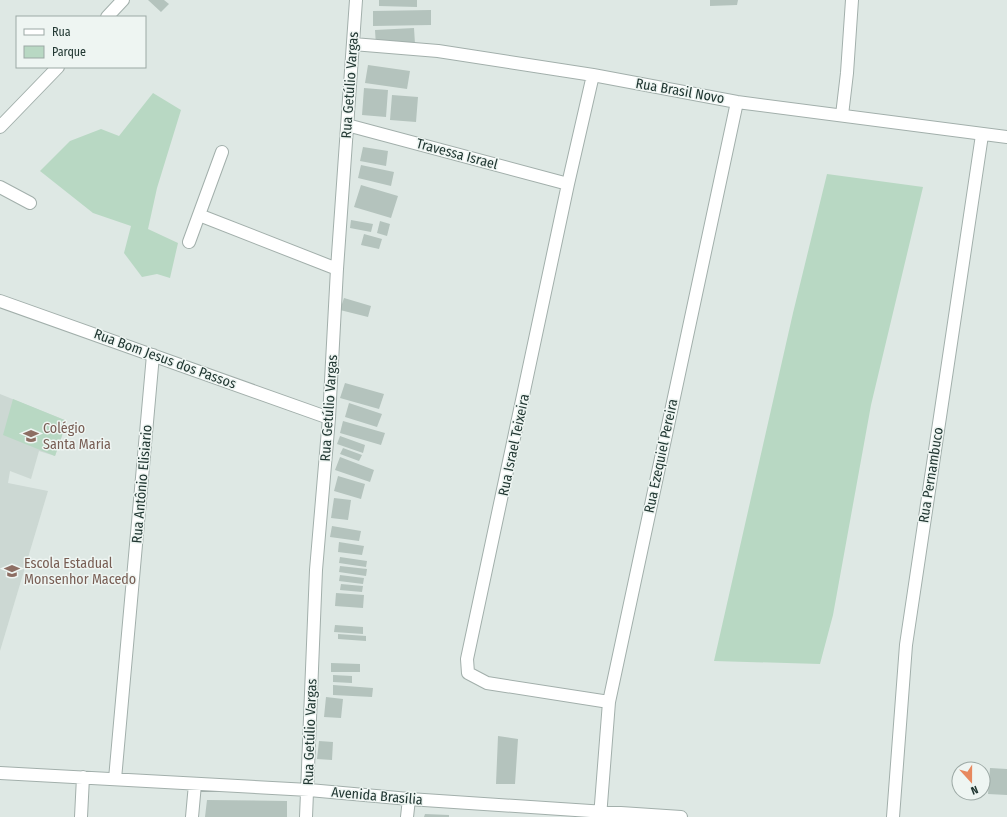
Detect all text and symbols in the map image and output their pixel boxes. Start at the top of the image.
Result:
legend [16,16,146,68]
text: Rua [52,25,71,39]
street label: Rua Getúlio Vargas [338,31,362,139]
text: Parque [52,45,86,59]
street label: Rua Brasil Novo [634,75,726,107]
street label: Travessa Israel [414,135,500,173]
street label: Rua Bom Jesus dos Passos [92,325,238,393]
street label: Rua Getúlio Vargas [317,354,341,462]
street label: Rua Israel Teixeira [495,392,533,498]
street label: Rua Ezequiel Pereira [641,397,681,515]
place label: Colégio Santa Maria [43,420,111,453]
street label: Rua Antônio Elisiario [128,424,156,544]
street label: Rua Pernambuco [915,426,947,524]
school or university icon: Colégio Santa Maria [22,427,40,445]
place label: Escola Estadual Monsenhor Macedo [24,555,136,588]
school or university icon: Escola Estadual Monsenhor Macedo [3,562,21,580]
street label: Rua Getúlio Vargas [300,678,320,786]
north arrow [951,761,991,801]
text: N [969,783,980,797]
street label: Avenida Brasília [331,784,424,808]

